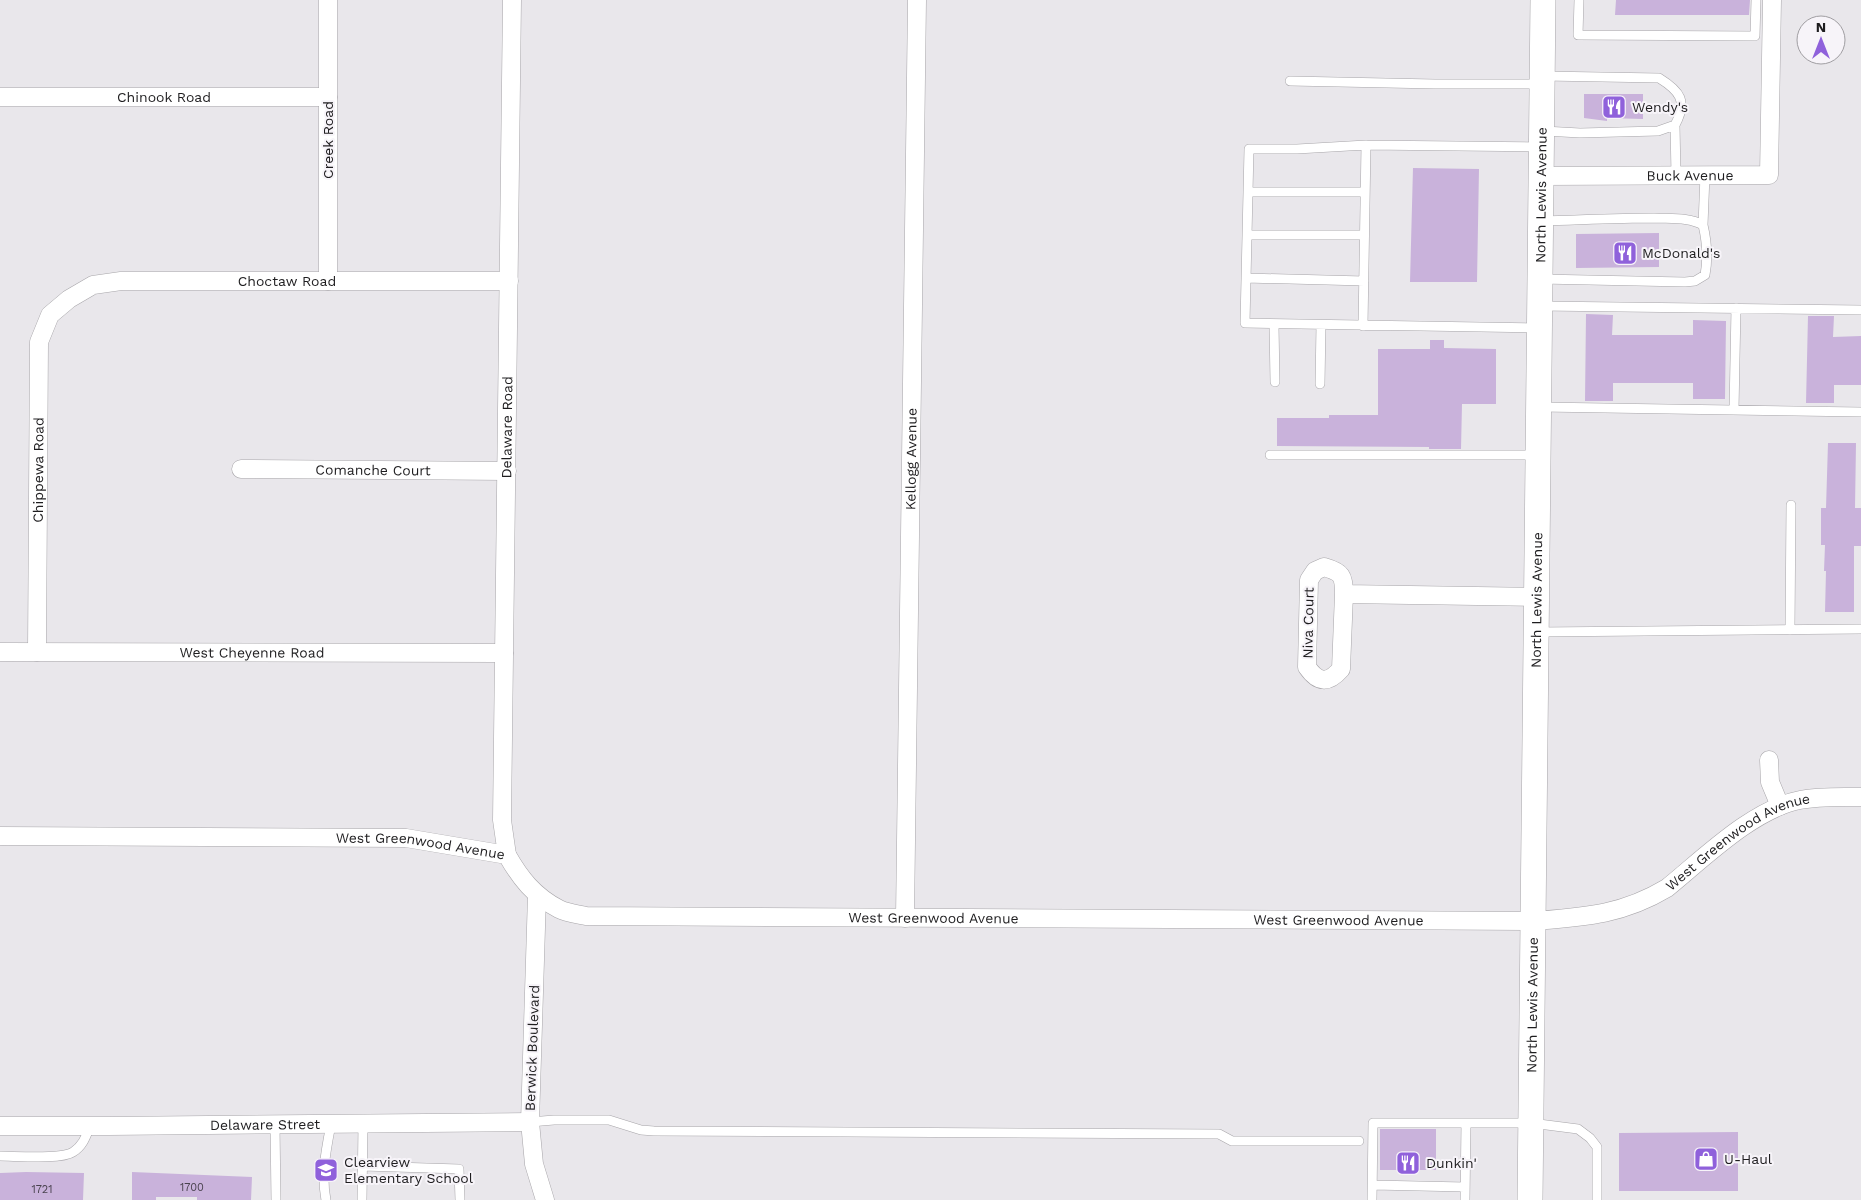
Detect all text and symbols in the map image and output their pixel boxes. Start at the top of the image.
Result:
north arrow [1796,15,1846,65]
text: N [1816,19,1826,35]
street label: Chinook Road [117,89,211,105]
restaurant icon: Wendy's [1601,94,1627,120]
place label: Wendy's [1632,99,1688,115]
street label: Creek Road [320,101,336,179]
street label: North Lewis Avenue [1532,127,1550,263]
street label: Buck Avenue [1646,167,1734,184]
restaurant icon: McDonald's [1612,240,1638,266]
place label: McDonald's [1642,245,1720,261]
street label: Choctaw Road [238,273,336,289]
street label: Delaware Road [498,376,515,479]
street label: Kellogg Avenue [902,408,920,510]
street label: Chippewa Road [30,417,47,523]
street label: Comanche Court [315,462,431,478]
street label: North Lewis Avenue [1528,532,1545,668]
street label: Niva Court [1299,587,1317,659]
street label: West Cheyenne Road [180,644,324,661]
street label: West Greenwood Avenue [1662,790,1811,894]
street label: West Greenwood Avenue [336,830,506,863]
street label: West Greenwood Avenue [848,909,1019,926]
street label: West Greenwood Avenue [1253,912,1424,928]
street label: North Lewis Avenue [1523,937,1541,1073]
street label: Berwick Boulevard [522,985,542,1111]
street label: Delaware Street [210,1116,320,1133]
shop icon: U-Haul [1693,1146,1719,1172]
restaurant icon: Dunkin' [1395,1150,1421,1176]
place label: U-Haul [1724,1151,1773,1167]
place label: Clearview Elementary School [344,1154,474,1186]
place label: Dunkin' [1426,1155,1477,1171]
school or university icon: Clearview Elementary School [313,1157,339,1183]
house number: 1700 [180,1181,204,1194]
house number: 1721 [31,1183,53,1196]

